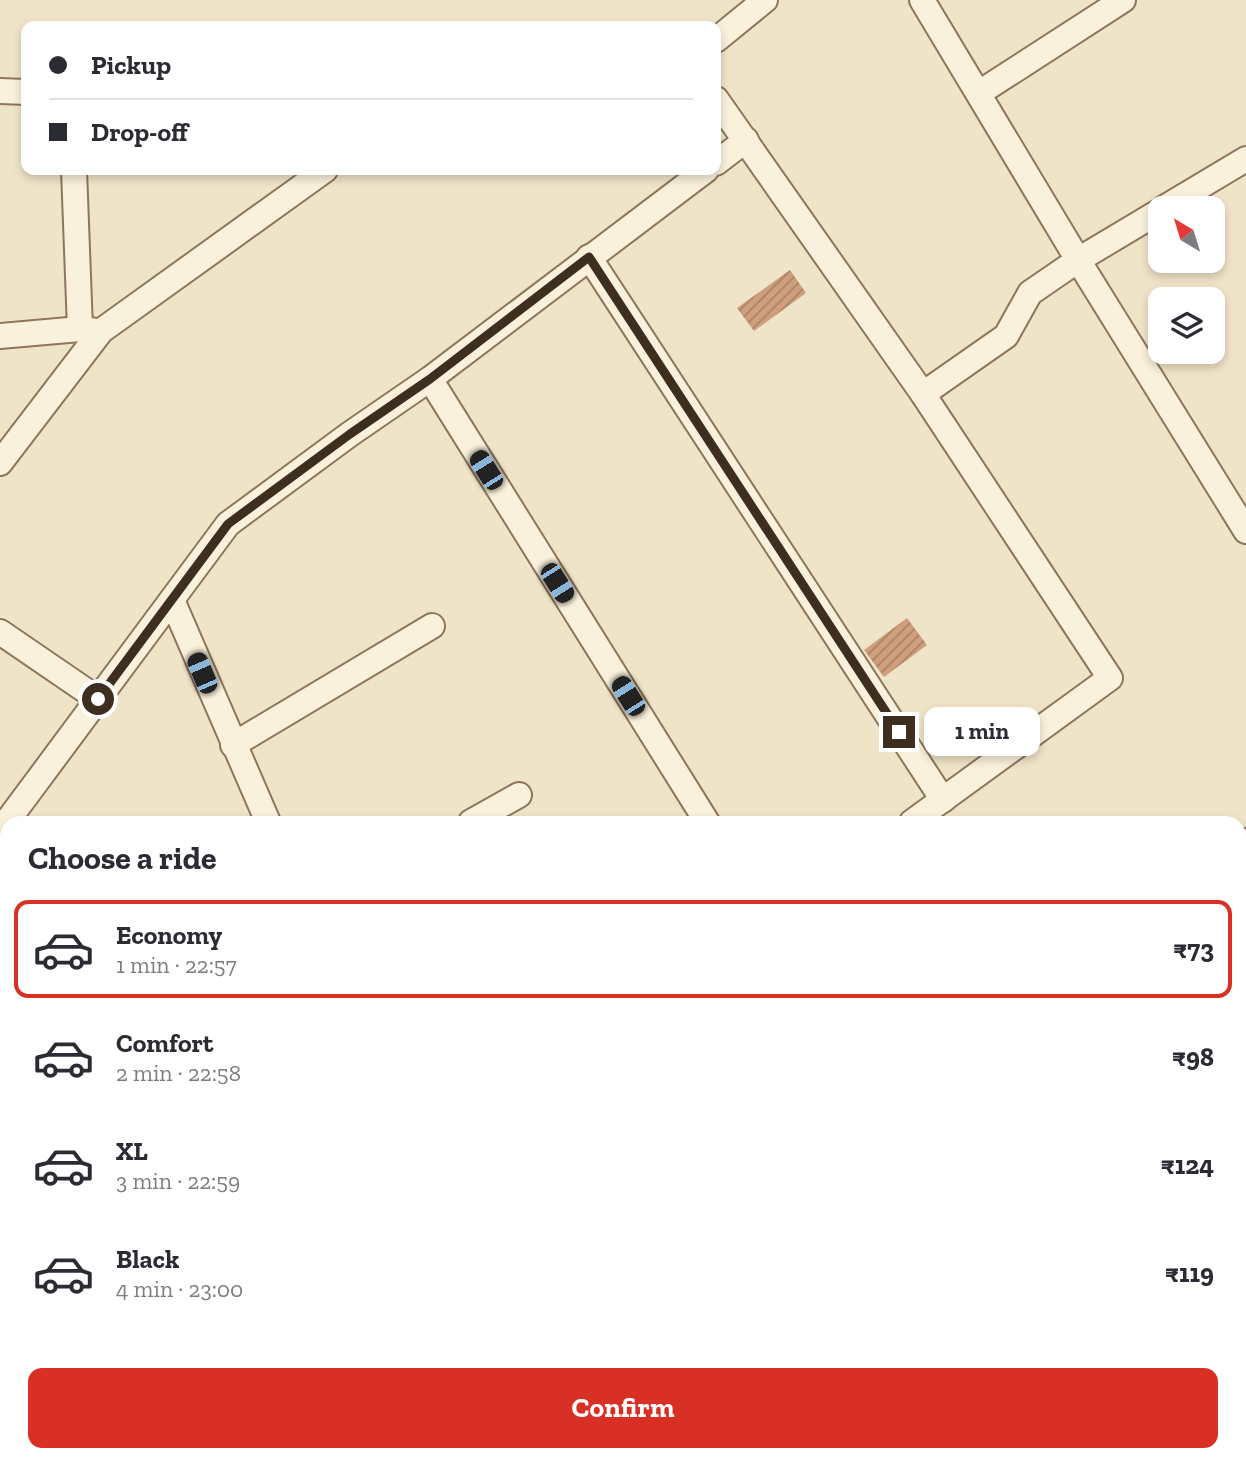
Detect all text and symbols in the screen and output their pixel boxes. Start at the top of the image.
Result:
text: Pickup [91,49,171,81]
text: Drop-off [91,116,188,148]
north arrow [1148,196,1225,273]
map controls [1148,196,1225,364]
button: layers [1148,287,1225,364]
car [466,447,507,493]
car [537,560,578,606]
car [185,650,220,696]
car [608,673,649,719]
route start [82,683,114,715]
callout: 1 min [923,708,1039,756]
route end [883,716,915,748]
text: 1 min [955,717,1009,745]
text: Choose a ride [28,839,216,877]
icon: car [32,918,95,981]
text: Economy [116,919,222,951]
text: ₹73 [1173,933,1214,965]
text: 1 min · 22:57 [116,951,236,979]
icon: car [32,1026,95,1089]
text: Comfort [116,1027,213,1059]
text: ₹98 [1172,1041,1214,1073]
text: 2 min · 22:58 [116,1059,241,1087]
icon: car [32,1134,95,1197]
text: XL [116,1135,148,1167]
text: ₹124 [1161,1149,1214,1181]
text: 3 min · 22:59 [116,1167,240,1195]
icon: car [32,1242,95,1305]
text: Black [116,1243,179,1275]
text: ₹119 [1165,1257,1214,1289]
text: 4 min · 23:00 [116,1275,243,1303]
button: Confirm [28,1368,1218,1448]

